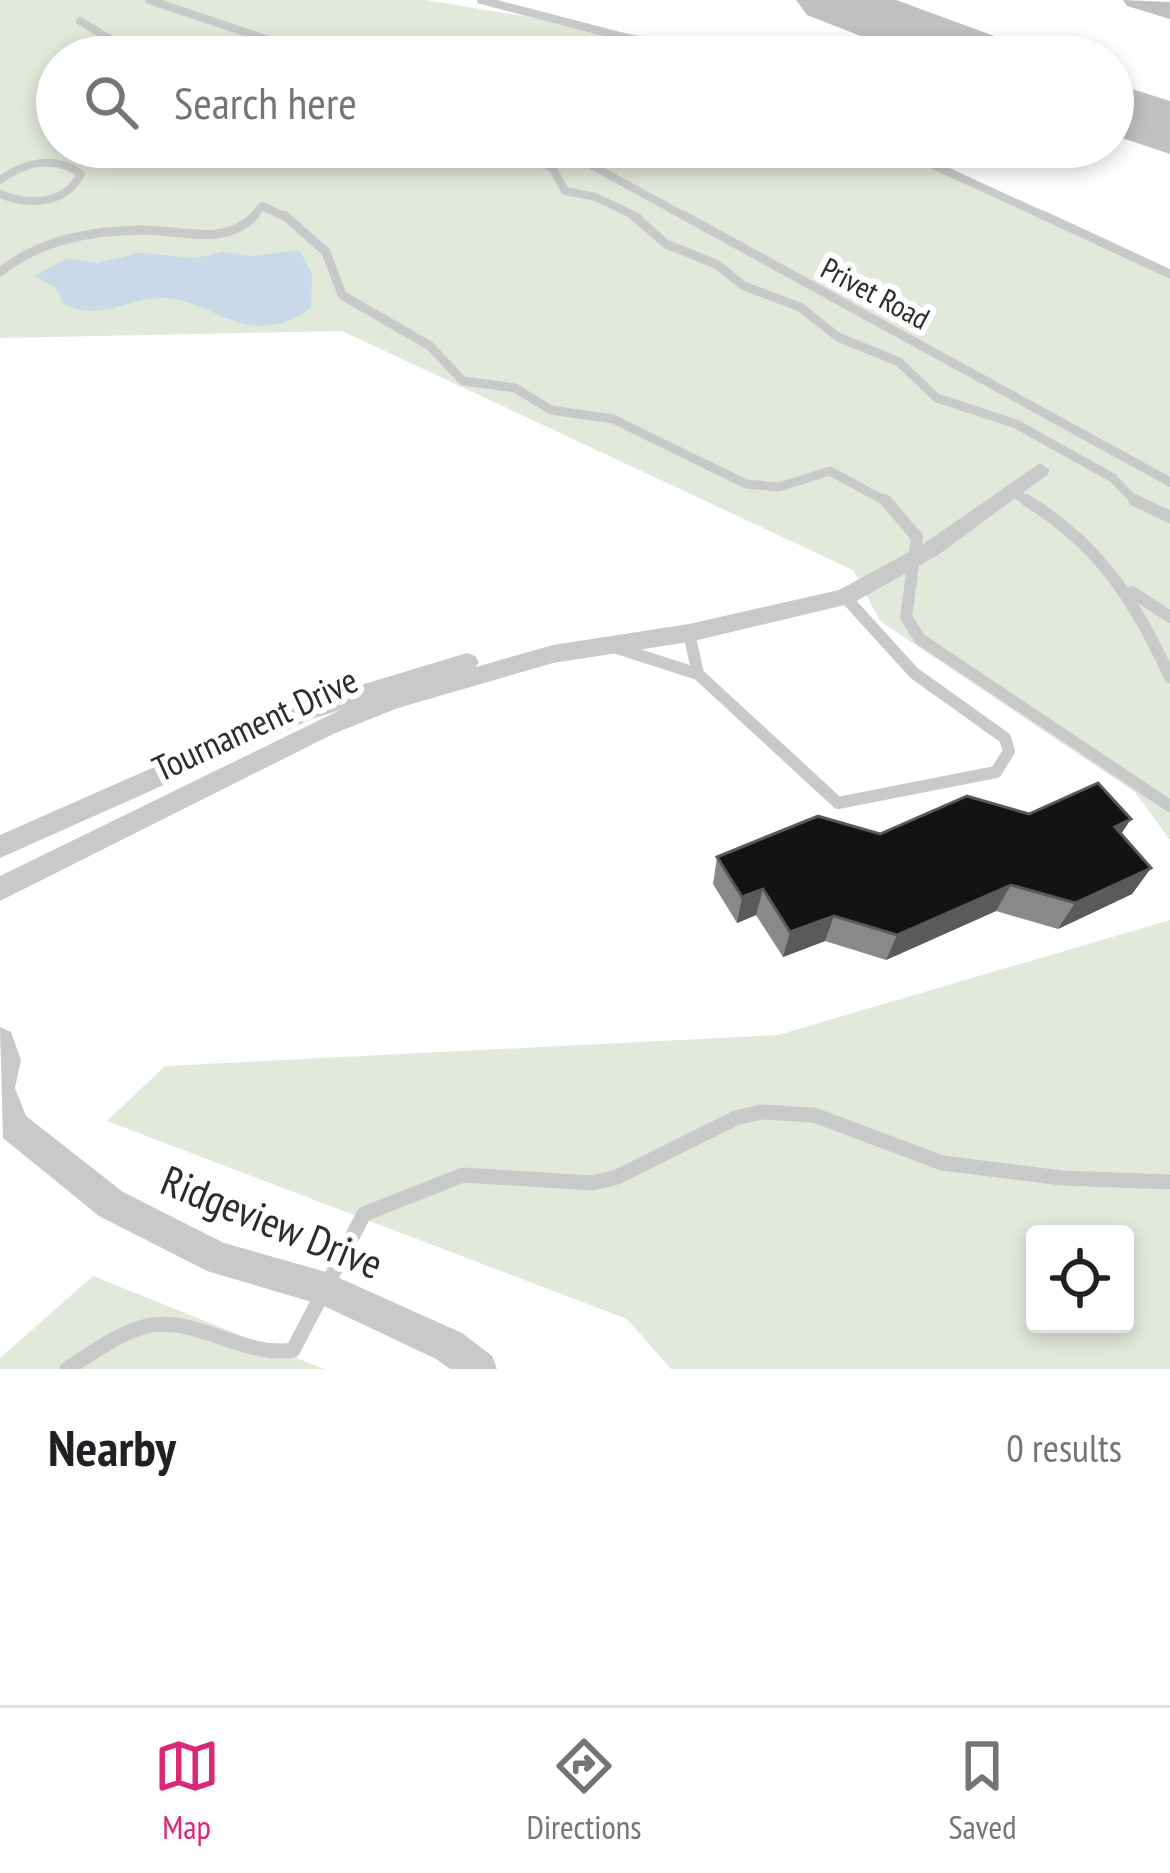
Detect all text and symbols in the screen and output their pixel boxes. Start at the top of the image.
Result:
search box [36,36,1134,168]
icon: search [78,69,144,135]
text: Search here [174,73,357,131]
street label: Privet Road [815,248,937,337]
street label: Tournament Drive [145,656,365,791]
street label: Ridgeview Drive [153,1152,391,1291]
map controls [1026,1225,1134,1333]
button: locate [1026,1225,1134,1333]
text: Nearby [48,1414,176,1480]
text: 0 results [1006,1422,1122,1473]
tab: Map [154,1733,220,1848]
tab: Directions [527,1733,641,1848]
tab: Saved [948,1733,1016,1848]

